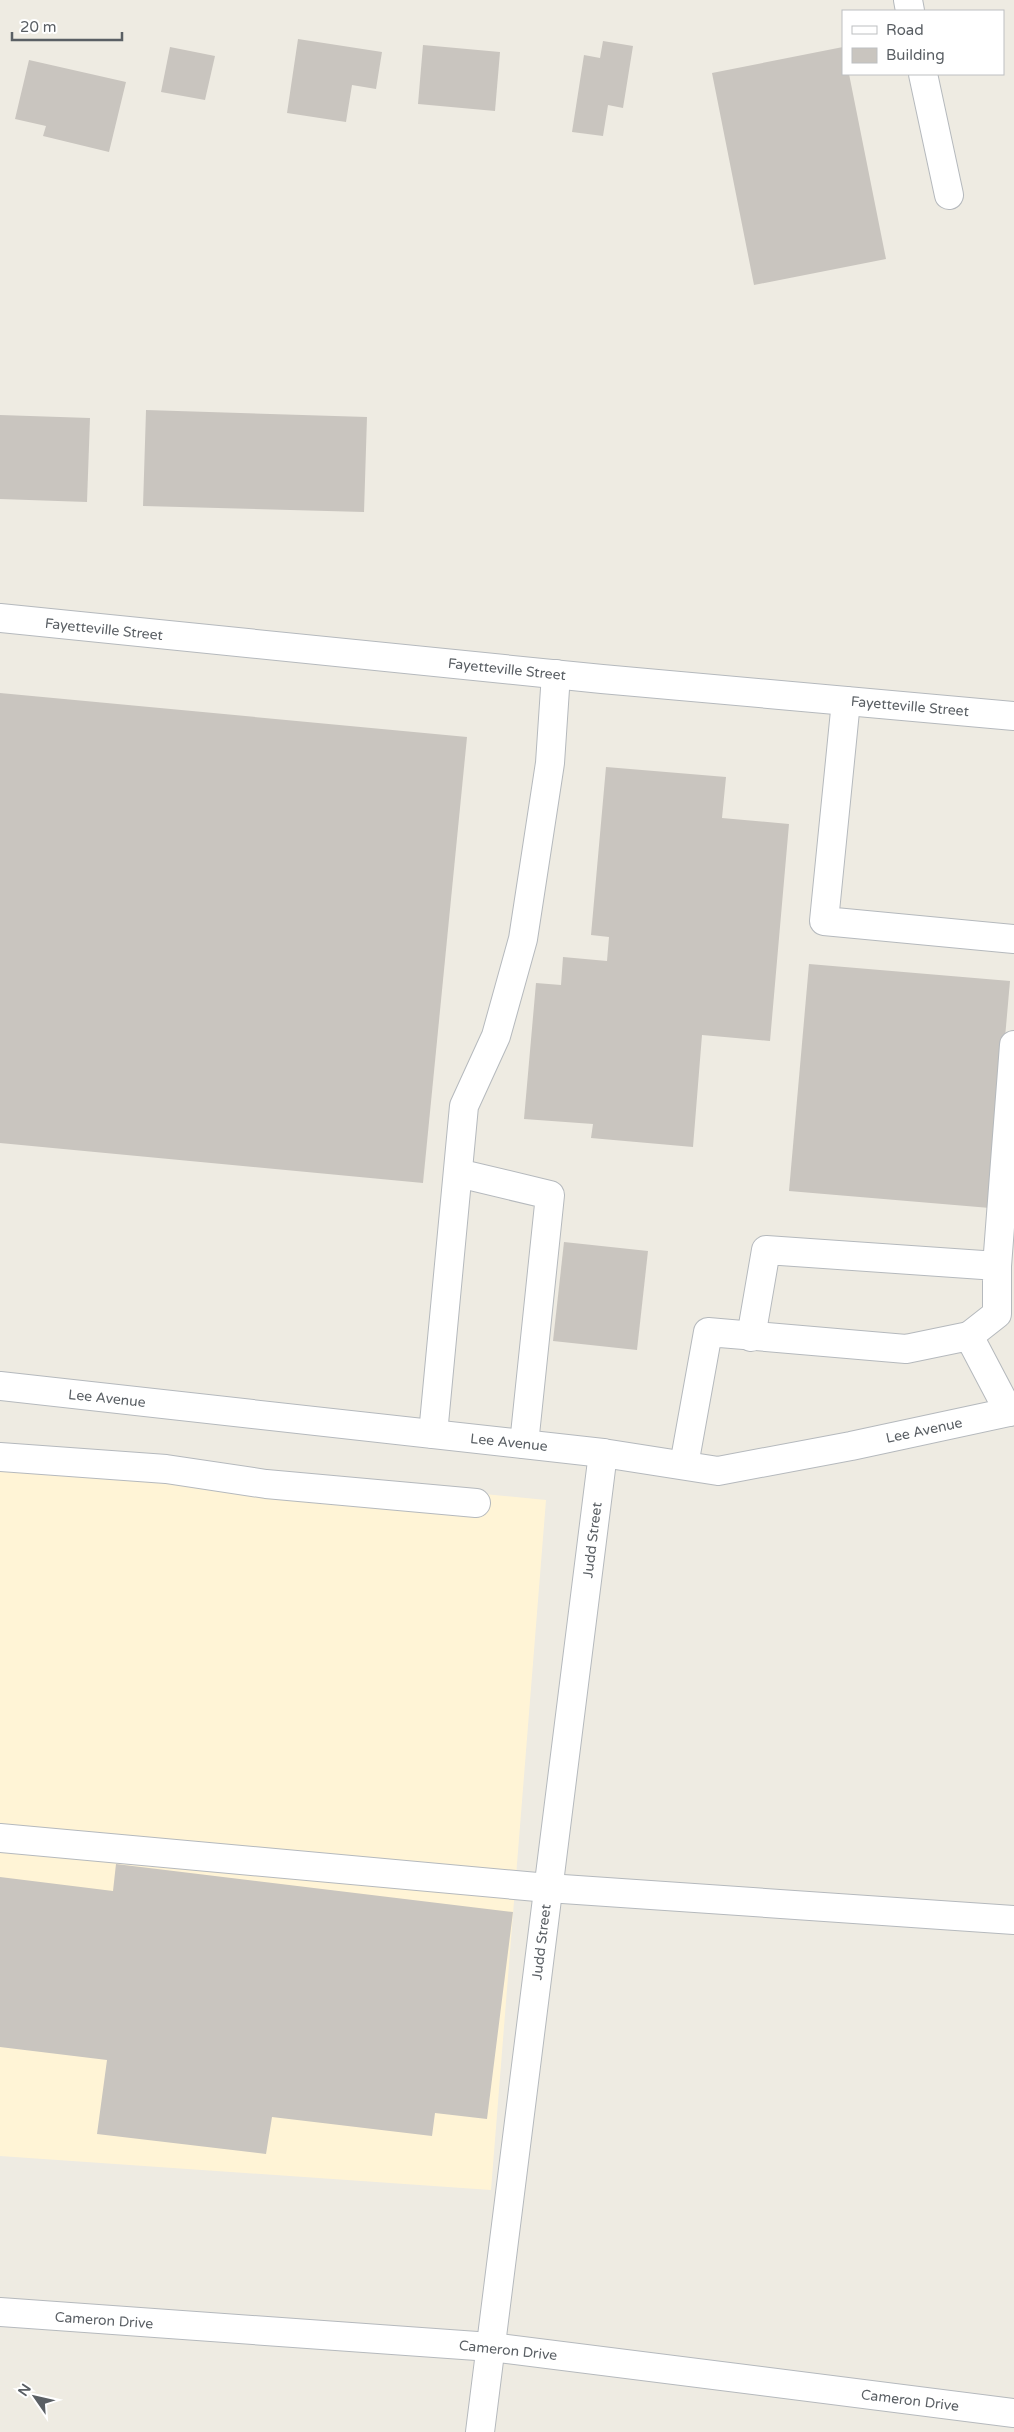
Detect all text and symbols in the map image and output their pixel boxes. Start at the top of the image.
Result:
scale bar [12,10,122,42]
legend [842,10,1004,75]
text: 20 m [20,18,57,36]
text: Road [886,21,924,39]
text: Building [886,46,945,64]
street label: Fayetteville Street [44,615,164,644]
street label: Fayetteville Street [447,655,567,684]
street label: Fayetteville Street [850,693,970,720]
street label: Lee Avenue [67,1386,147,1411]
street label: Lee Avenue [884,1414,964,1447]
street label: Lee Avenue [469,1430,549,1455]
street label: Judd Street [579,1500,606,1579]
street label: Judd Street [528,1902,555,1981]
street label: Cameron Drive [54,2309,154,2332]
street label: Cameron Drive [458,2337,558,2364]
north arrow [10,2372,60,2422]
text: N [14,2381,35,2399]
street label: Cameron Drive [860,2386,960,2415]

